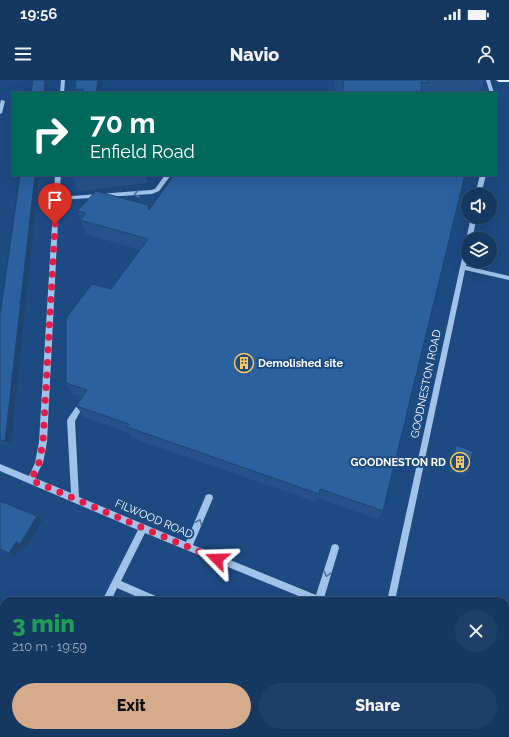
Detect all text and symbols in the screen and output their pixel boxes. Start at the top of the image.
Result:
text: 19:56 [20,5,57,23]
icon: menu [12,43,34,65]
icon: person [475,43,497,65]
text: Navio [230,44,279,65]
text: 70 m [90,107,156,140]
icon: right [24,108,76,160]
text: Enfield Road [90,141,195,162]
pin [38,183,72,224]
map controls [461,188,497,268]
button: sound [461,188,497,224]
icon: arrive [44,189,66,211]
one-way arrow [134,189,140,198]
button: layers [461,232,497,268]
street label: GOODNESTON ROAD [408,328,444,439]
building icon: Demolished site [233,352,255,374]
place label: Demolished site [258,357,343,370]
building icon: GOODNESTON RD [449,451,471,473]
place label: GOODNESTON RD [351,456,446,469]
street label: FILWOOD ROAD [113,497,195,541]
one-way arrow [194,519,202,526]
position arrow [196,538,238,580]
one-way arrow [323,570,332,577]
text: 3 min [12,609,75,638]
button: close [455,610,497,652]
text: 210 m · 19:59 [12,639,87,654]
button: Exit [12,683,251,729]
button: Share [259,683,497,729]

